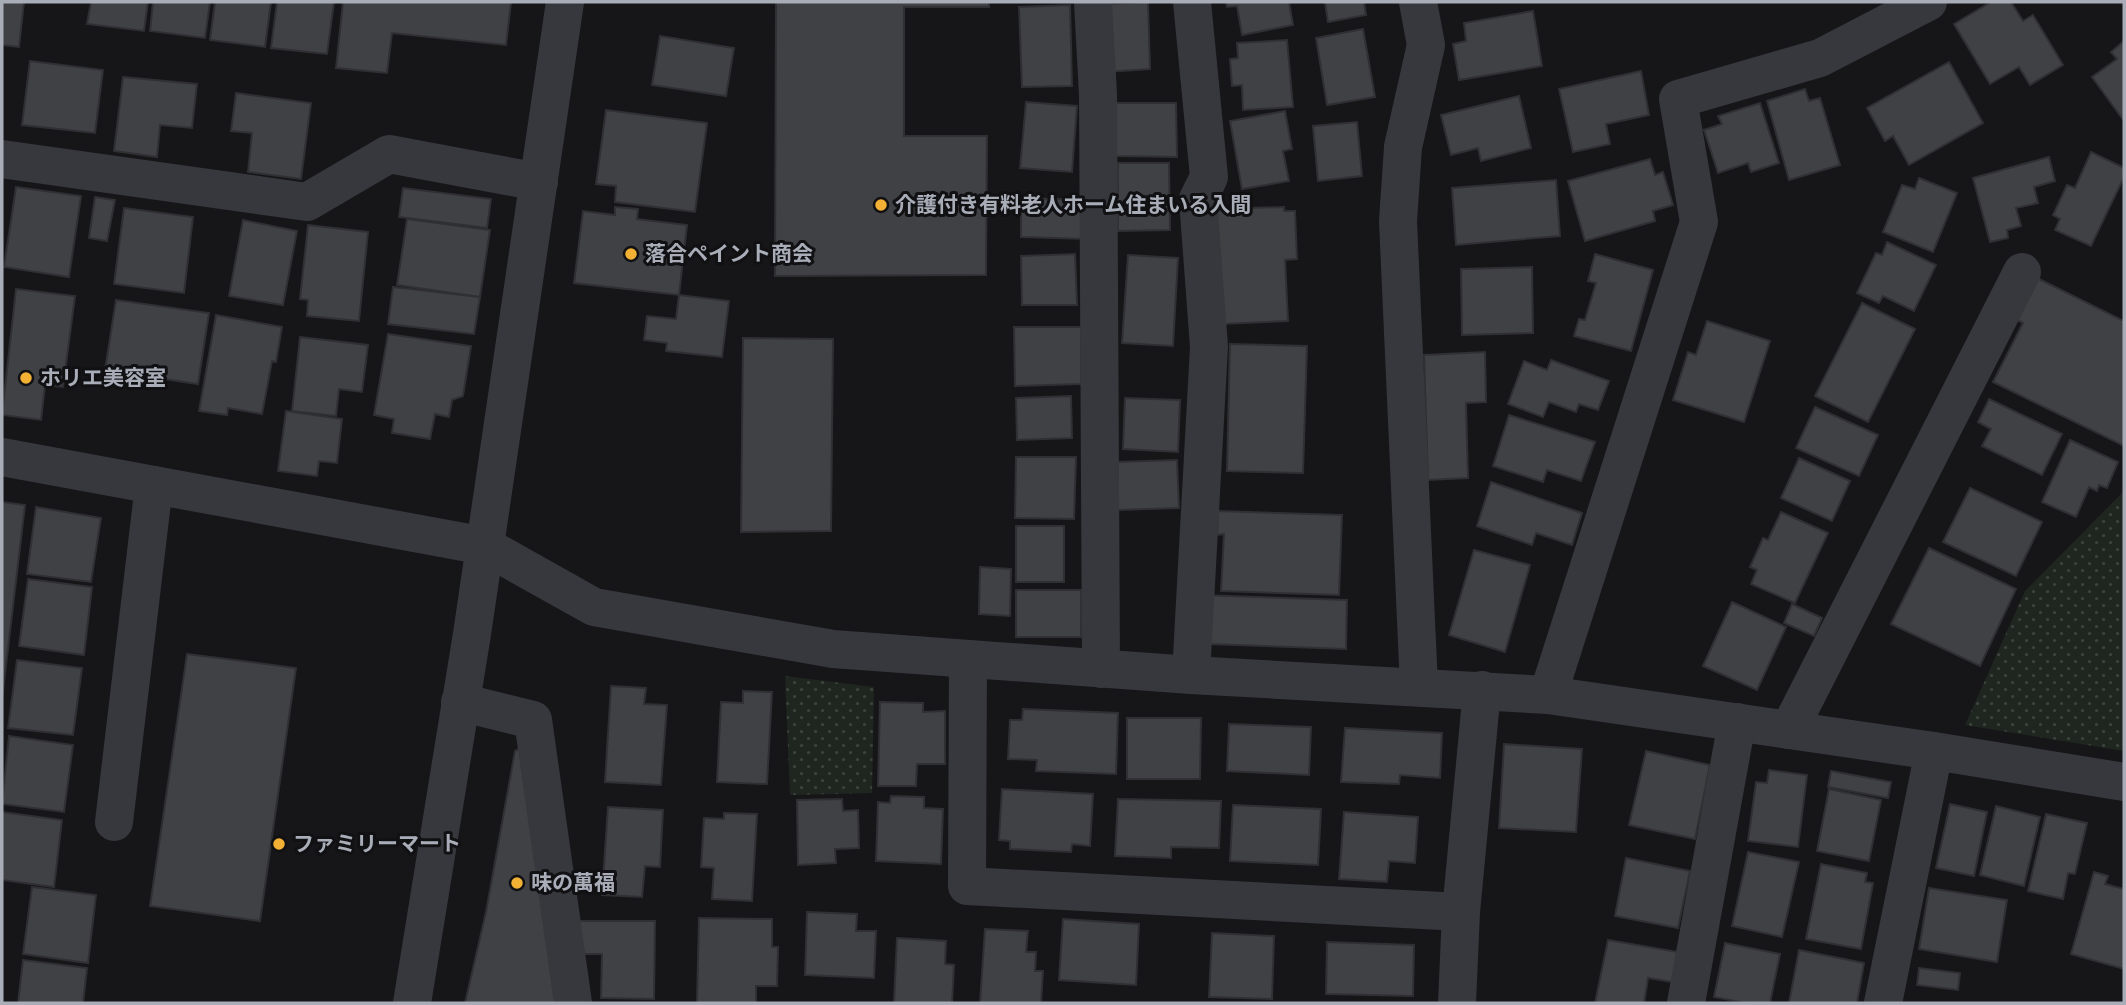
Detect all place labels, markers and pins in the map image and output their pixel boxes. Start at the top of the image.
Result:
place label: 介護付き有料老人ホーム住まいる入間 [895,193,1251,217]
marker: 介護付き有料老人ホーム住まいる入間 [873,197,889,213]
place label: 落合ペイント商会 [645,242,813,266]
marker: 落合ペイント商会 [623,246,639,262]
place label: ホリエ美容室 [40,366,166,390]
marker: ホリエ美容室 [18,370,34,386]
place label: ファミリーマート [293,832,461,856]
marker: ファミリーマート [271,836,287,852]
place label: 味の萬福 [531,871,615,895]
marker: 味の萬福 [509,875,525,891]

